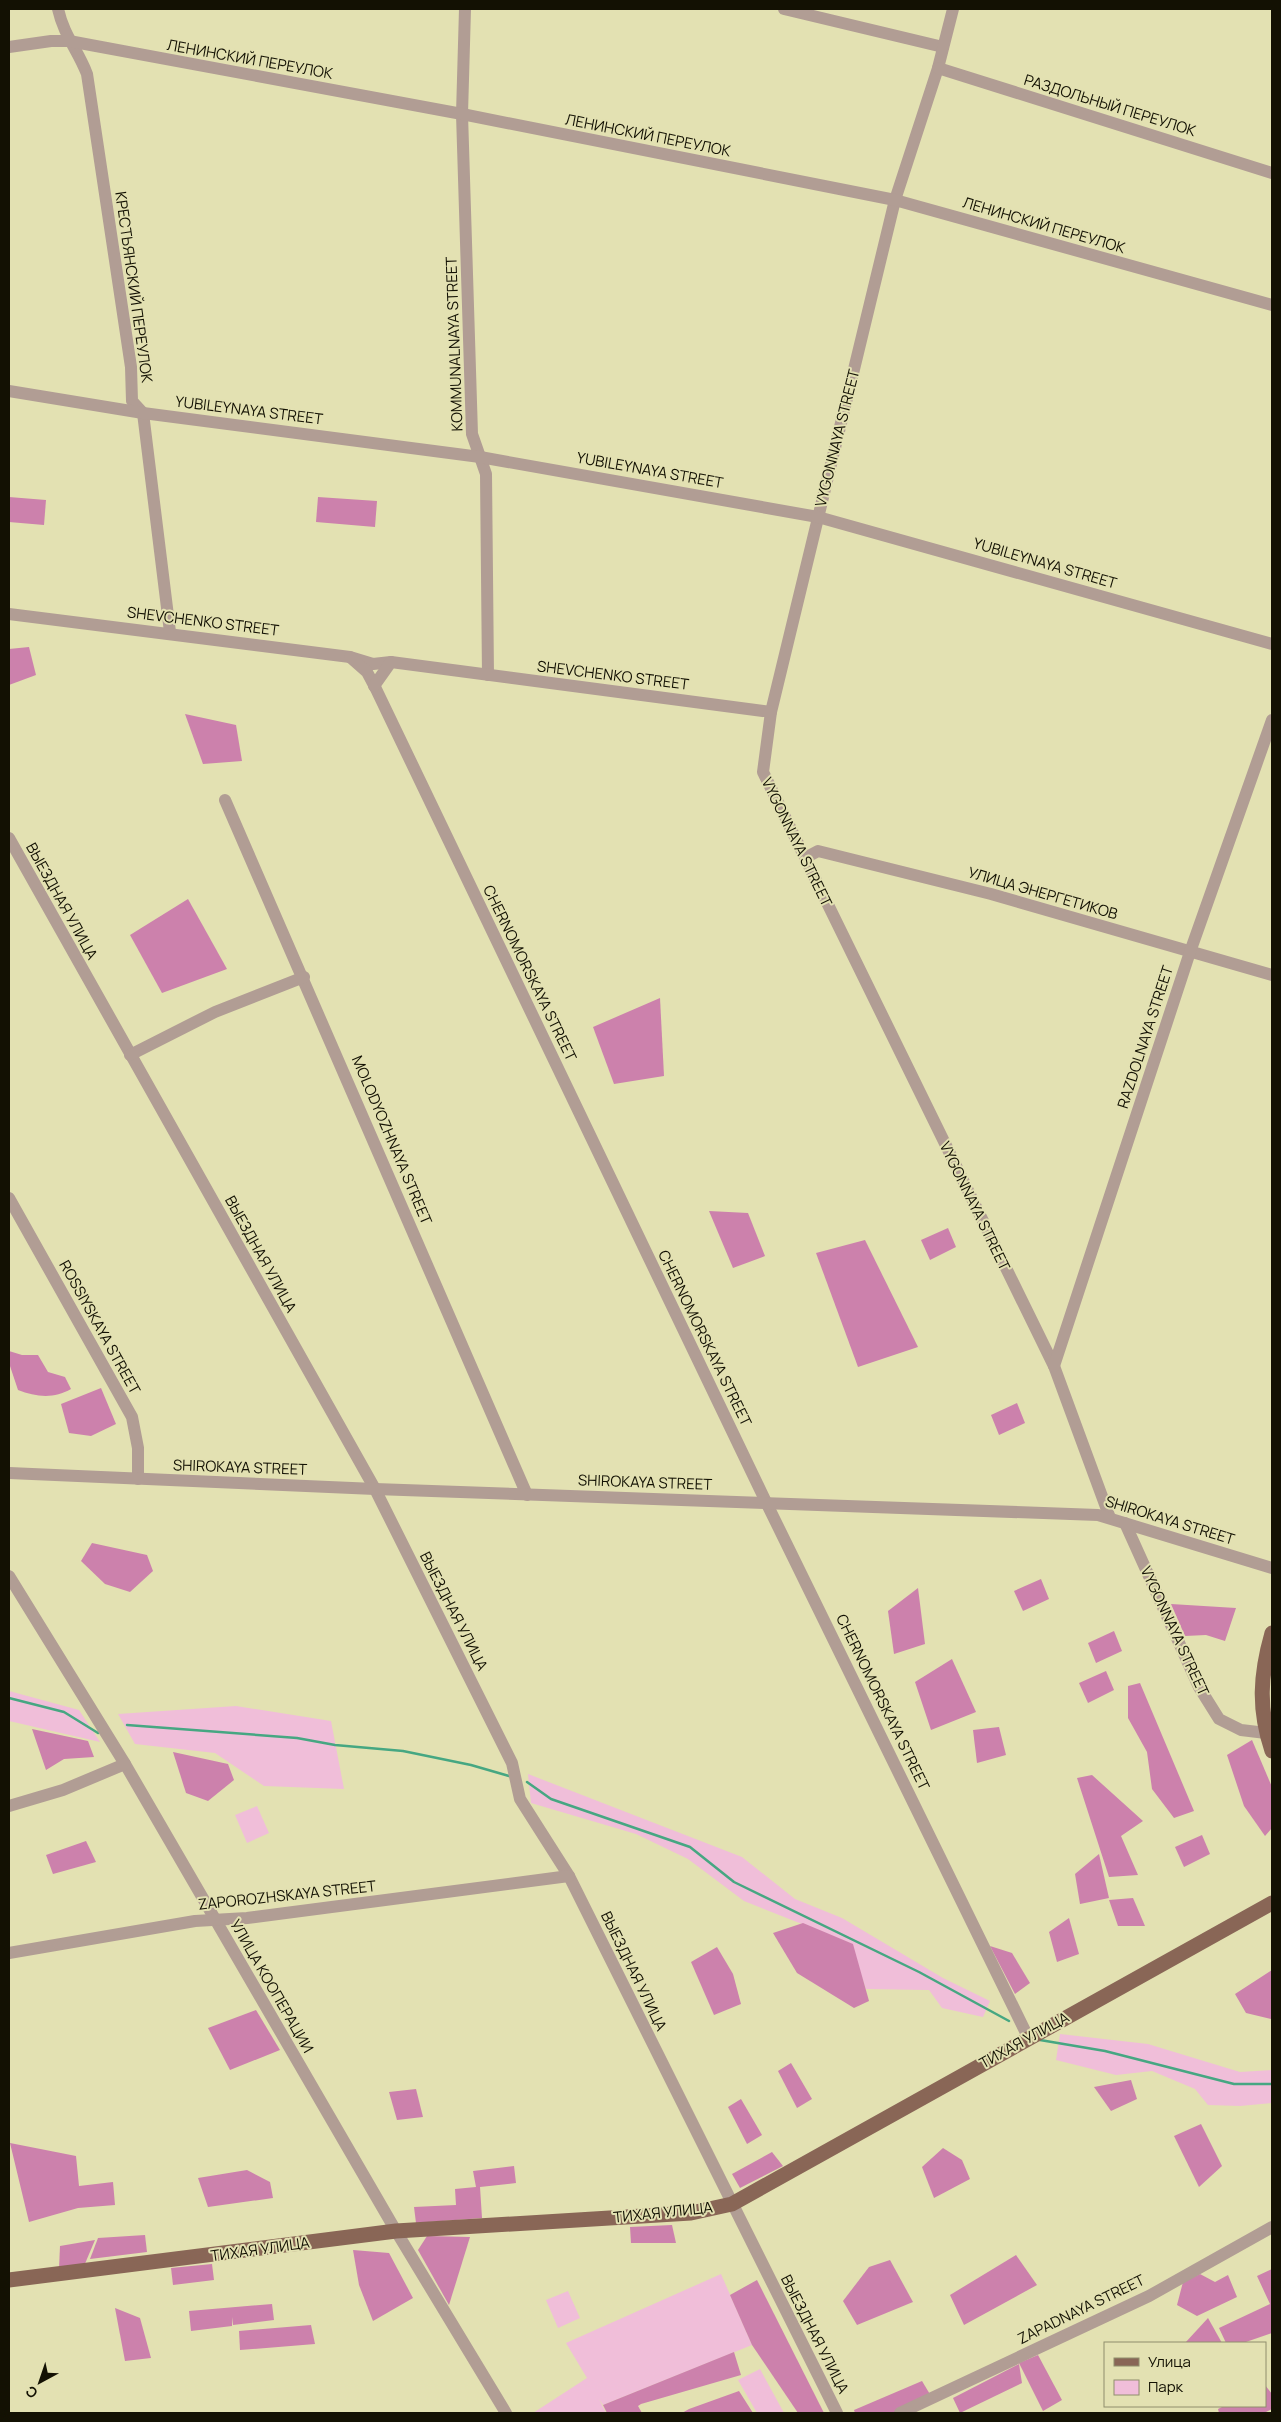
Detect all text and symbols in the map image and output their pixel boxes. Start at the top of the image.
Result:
street label: ЛЕНИНСКИЙ ПЕРЕУЛОК [165,34,335,84]
street label: РАЗДОЛЬНЫЙ ПЕРЕУЛОК [1022,69,1199,141]
street label: ЛЕНИНСКИЙ ПЕРЕУЛОК [563,109,733,161]
street label: КРЕСТЬЯНСКИЙ ПЕРЕУЛОК [110,190,158,384]
street label: ЛЕНИНСКИЙ ПЕРЕУЛОК [960,192,1128,258]
street label: KOMMUNALNAYA STREET [440,256,468,432]
street label: VYGONNAYA STREET [810,367,864,509]
street label: YUBILEYNAYA STREET [174,391,324,429]
street label: YUBILEYNAYA STREET [575,447,725,493]
street label: YUBILEYNAYA STREET [971,532,1119,594]
street label: SHEVCHENKO STREET [126,601,280,641]
street label: SHEVCHENKO STREET [536,655,690,695]
street label: VYGONNAYA STREET [757,774,837,910]
street label: ВЫЕЗДНАЯ УЛИЦА [21,839,103,964]
street label: УЛИЦА ЭНЕРГЕТИКОВ [966,862,1120,924]
street label: CHERNOMORSKAYA STREET [478,882,582,1065]
street label: RAZDOLNAYA STREET [1112,963,1178,1111]
street label: MOLODYOZHNAYA STREET [347,1052,437,1228]
street label: VYGONNAYA STREET [935,1138,1015,1274]
street label: ВЫЕЗДНАЯ УЛИЦА [220,1192,302,1317]
street label: CHERNOMORSKAYA STREET [653,1247,757,1430]
street label: ROSSIYSKAYA STREET [54,1256,146,1398]
street label: SHIROKAYA STREET [173,1454,308,1480]
street label: SHIROKAYA STREET [578,1469,713,1495]
street label: SHIROKAYA STREET [1103,1490,1237,1550]
street label: ВЫЕЗДНАЯ УЛИЦА [415,1548,493,1674]
street label: VYGONNAYA STREET [1136,1563,1214,1699]
street label: CHERNOMORSKAYA STREET [831,1611,935,1794]
street label: ZAPOROZHSKAYA STREET [197,1875,377,1915]
street label: ВЫЕЗДНАЯ УЛИЦА [596,1908,672,2035]
street label: УЛИЦА КООПЕРАЦИИ [225,1915,319,2057]
street label: ТИХАЯ УЛИЦА [975,2006,1073,2073]
street label: ТИХАЯ УЛИЦА [612,2196,714,2228]
street label: ТИХАЯ УЛИЦА [209,2232,311,2266]
street label: ZAPADNAYA STREET [1014,2269,1148,2349]
street label: ВЫЕЗДНАЯ УЛИЦА [776,2271,854,2397]
legend [1104,2342,1266,2407]
text: Улица [1148,2351,1191,2372]
north arrow [15,2357,65,2407]
text: Парк [1148,2376,1184,2397]
text: С [21,2382,41,2403]

